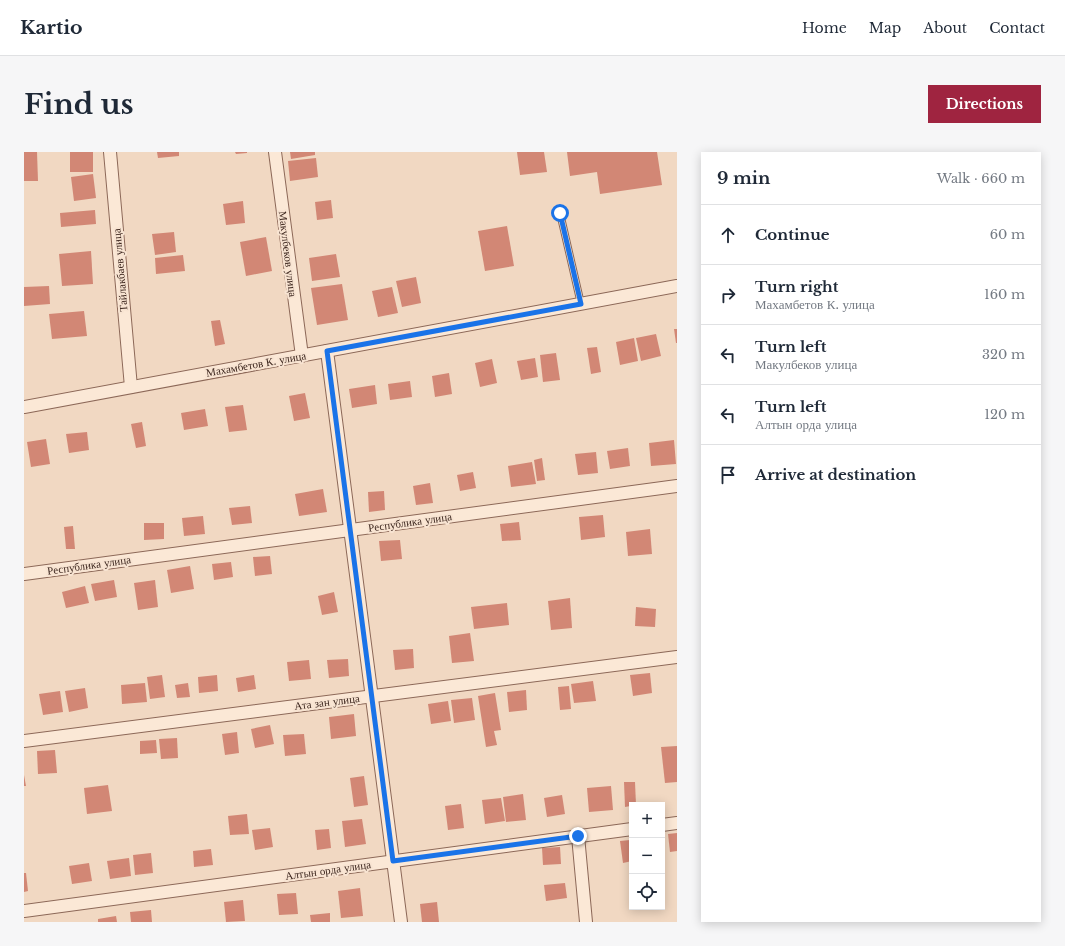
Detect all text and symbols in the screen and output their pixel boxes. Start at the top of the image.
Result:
text: Kartio [20,16,83,39]
text: Home [802,19,847,37]
text: Map [869,19,901,37]
text: About [923,19,967,37]
text: Contact [989,19,1045,37]
button: Directions [928,85,1041,123]
text: Find us [24,87,134,122]
text: 9 min [717,168,770,189]
text: Walk · 660 m [937,170,1025,187]
route start [551,204,569,222]
street label: Макулбеков улица [276,210,300,298]
icon: ahead [717,224,739,246]
text: Continue [755,225,830,244]
text: 60 m [990,226,1025,243]
street label: Тайлакбаев улица [109,228,131,312]
text: Turn right [755,277,838,296]
icon: right [717,284,739,306]
text: 160 m [984,286,1025,303]
text: Махамбетов К. улица [755,296,875,313]
text: Turn left [755,337,826,356]
icon: left [717,344,739,366]
text: 320 m [982,346,1025,363]
street label: Махамбетов К. улица [205,348,307,380]
text: Макулбеков улица [755,356,857,373]
text: Turn left [755,397,826,416]
icon: left [717,404,739,426]
text: 120 m [984,406,1025,423]
text: Алтын орда улица [755,416,857,433]
icon: arrive [717,464,739,486]
text: Arrive at destination [755,465,916,484]
street label: Республика улица [367,509,453,535]
street label: Республика улица [46,552,132,578]
street label: Ата зан улица [293,691,361,713]
map controls [629,802,665,910]
button: + [629,802,665,838]
route end [569,827,587,845]
button: − [629,838,665,874]
street label: Алтын орда улица [284,857,372,883]
button: locate [629,874,665,910]

